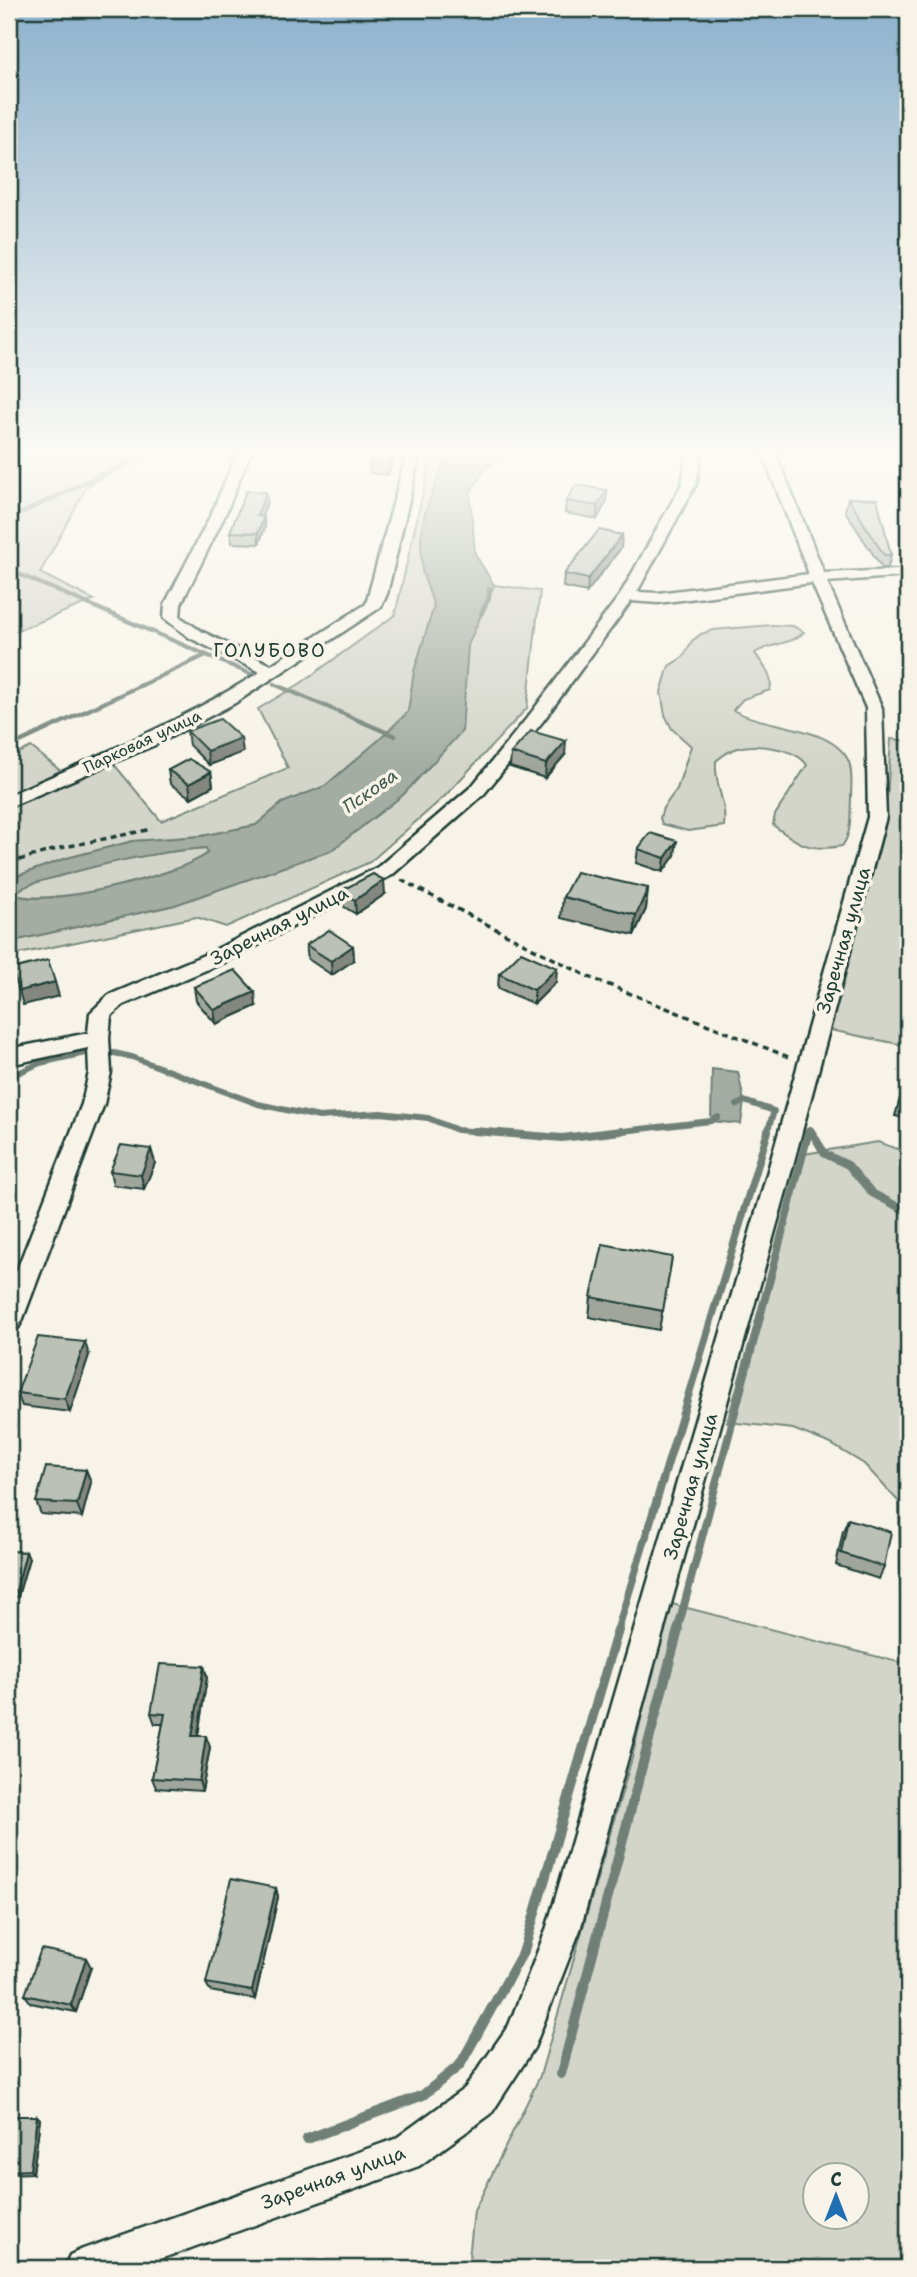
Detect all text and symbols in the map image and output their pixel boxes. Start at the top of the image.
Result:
district label: ГОЛУБОВО [213,638,327,663]
street label: Парковая улица [80,705,205,778]
water label: Пскова [338,763,402,819]
street label: Заречная улица [811,864,876,1016]
street label: Заречная улица [206,880,353,971]
street label: Заречная улица [658,1410,723,1562]
street label: Заречная улица [258,2140,409,2215]
north arrow [802,2162,872,2232]
text: С [830,2167,842,2192]

